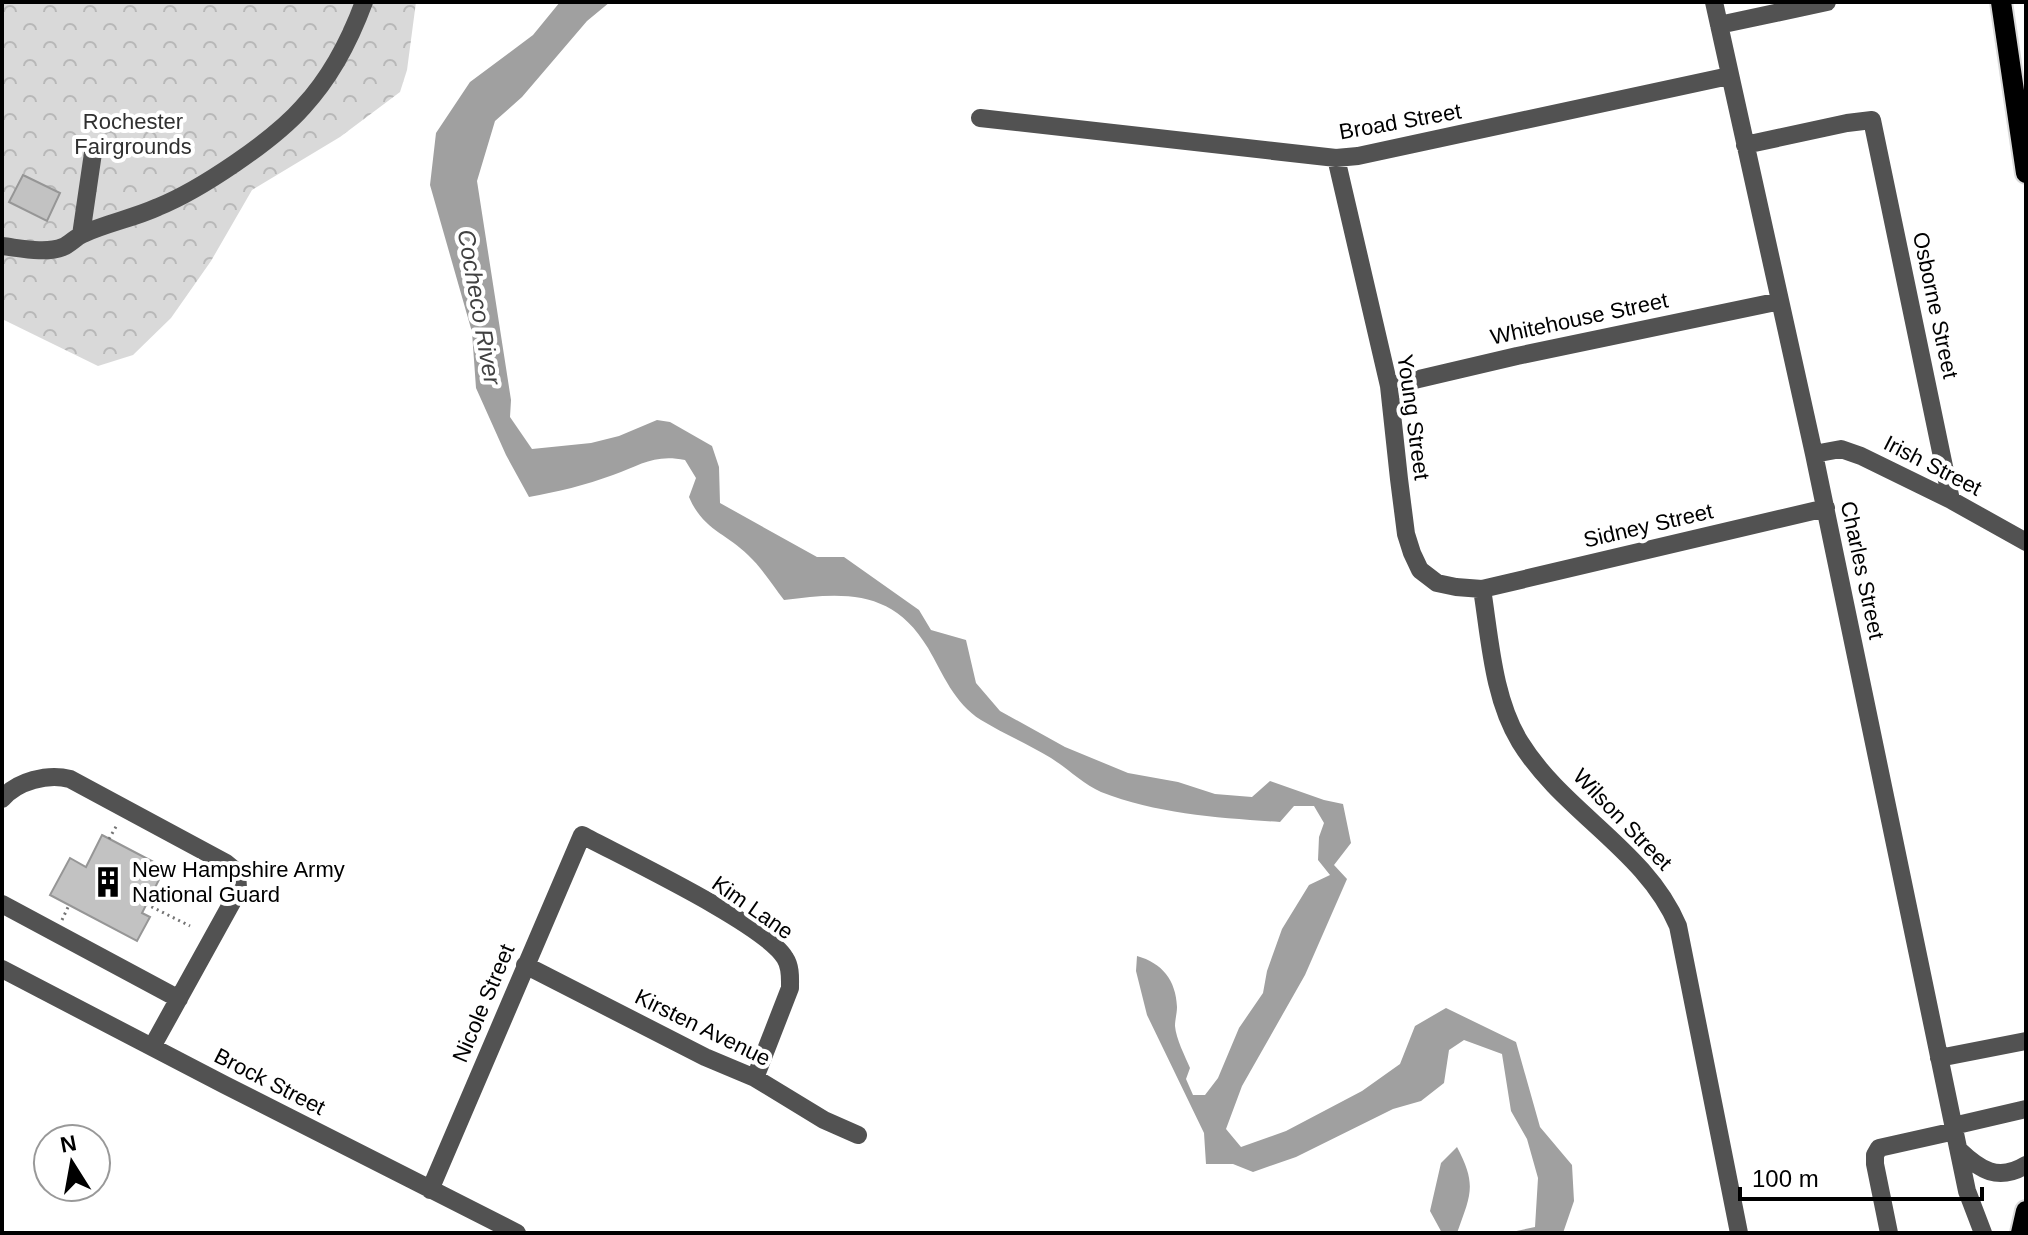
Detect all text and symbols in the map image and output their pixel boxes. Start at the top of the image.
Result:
street label: Broad Street [1337,98,1463,145]
park label: Rochester Fairgrounds [74,109,192,159]
water label: Cocheco River [453,227,507,388]
street label: Osborne Street [1908,230,1963,381]
street label: Whitehouse Street [1488,287,1670,350]
street label: Young Street [1392,353,1435,481]
street label: Irish Street [1880,430,1986,501]
street label: Sidney Street [1581,498,1715,553]
street label: Charles Street [1836,499,1889,641]
street label: Wilson Street [1568,764,1677,875]
place label: New Hampshire Army National Guard [132,857,345,907]
building icon: New Hampshire Army National Guard [91,865,125,899]
street label: Kim Lane [707,871,798,944]
street label: Nicole Street [447,940,520,1066]
street label: Kirsten Avenue [631,984,775,1071]
street label: Brock Street [210,1043,329,1120]
north arrow [32,1123,112,1203]
text: N [58,1130,78,1158]
scale bar [1740,1151,1982,1201]
text: 100 m [1752,1165,1819,1192]

